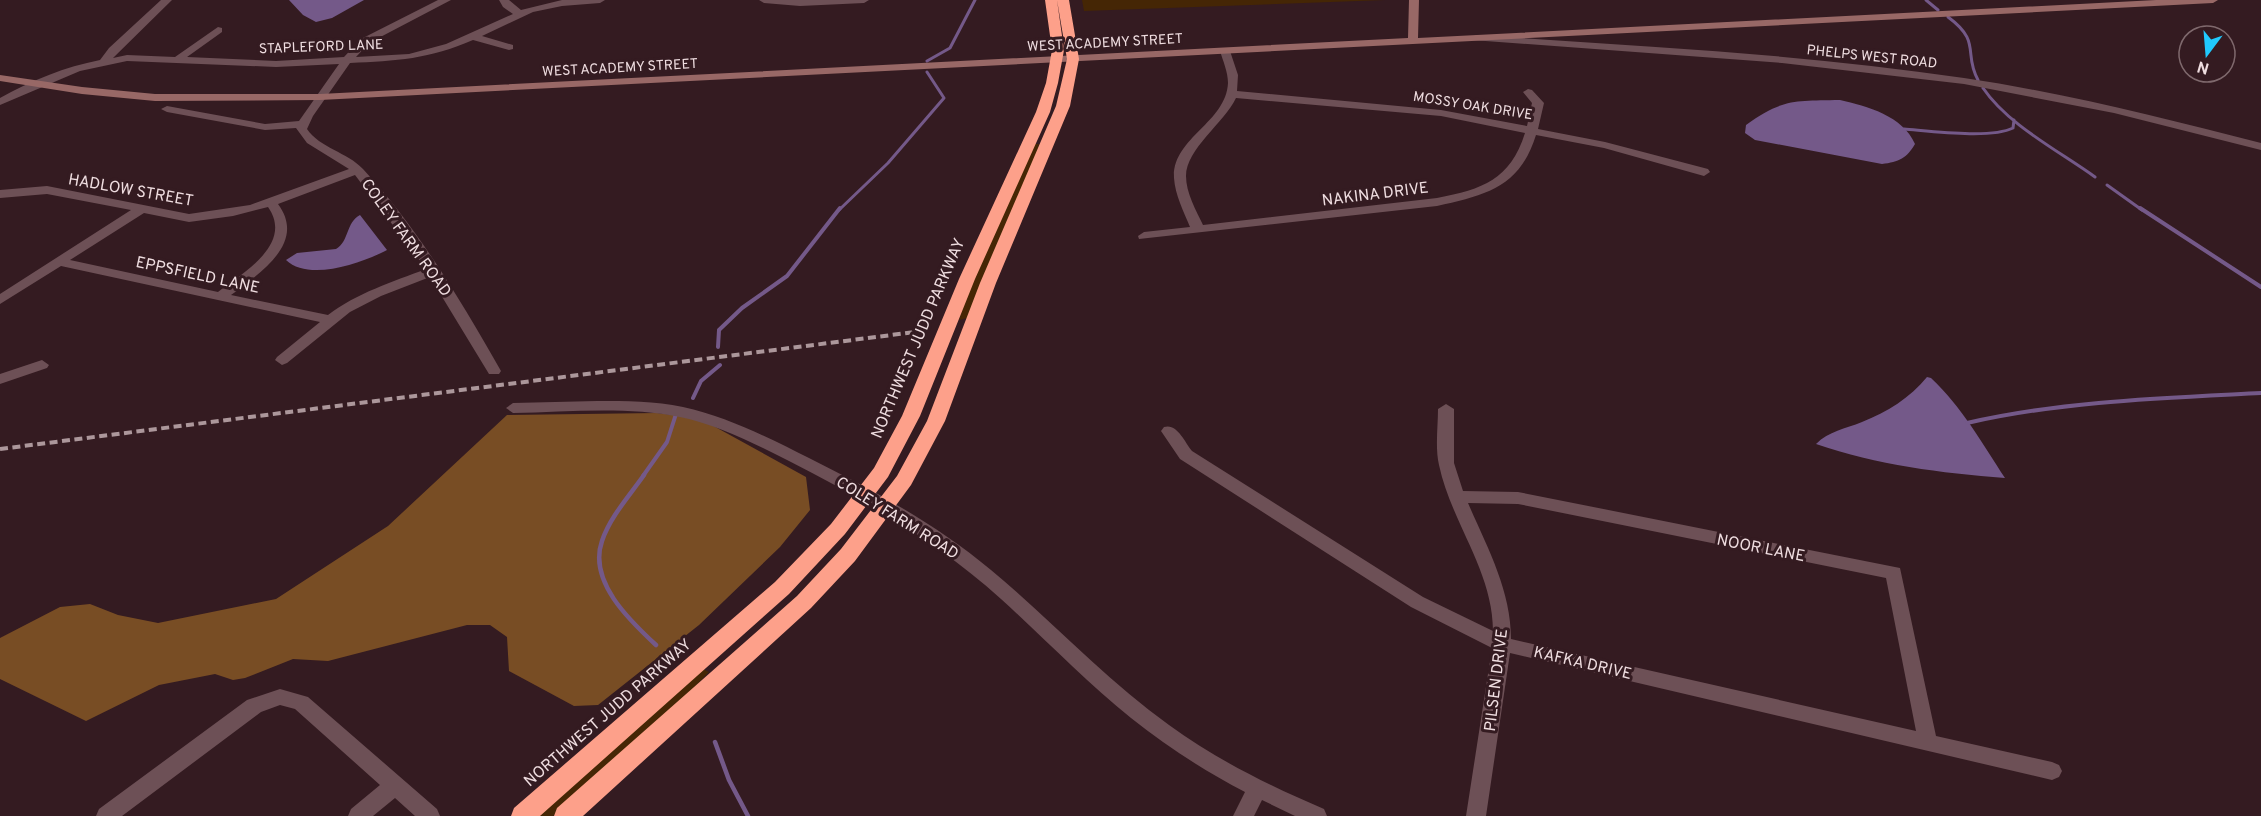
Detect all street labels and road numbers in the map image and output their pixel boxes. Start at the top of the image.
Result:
street label: WEST ACADEMY STREET [1027,31,1183,56]
street label: STAPLEFORD LANE [259,37,384,58]
street label: PHELPS WEST ROAD [1806,42,1938,73]
street label: WEST ACADEMY STREET [542,56,698,81]
street label: MOSSY OAK DRIVE [1412,89,1534,124]
street label: HADLOW STREET [66,170,195,212]
street label: COLEY FARM ROAD [356,175,455,301]
street label: NAKINA DRIVE [1321,179,1430,211]
street label: NORTHWEST JUDD PARKWAY [868,236,970,442]
street label: EPPSFIELD LANE [134,253,261,299]
street label: COLEY FARM ROAD [832,473,962,565]
street label: NOOR LANE [1715,531,1806,567]
street label: PILSEN DRIVE [1481,628,1513,733]
street label: NORTHWEST JUDD PARKWAY [520,635,696,792]
street label: KAFKA DRIVE [1532,643,1634,685]

